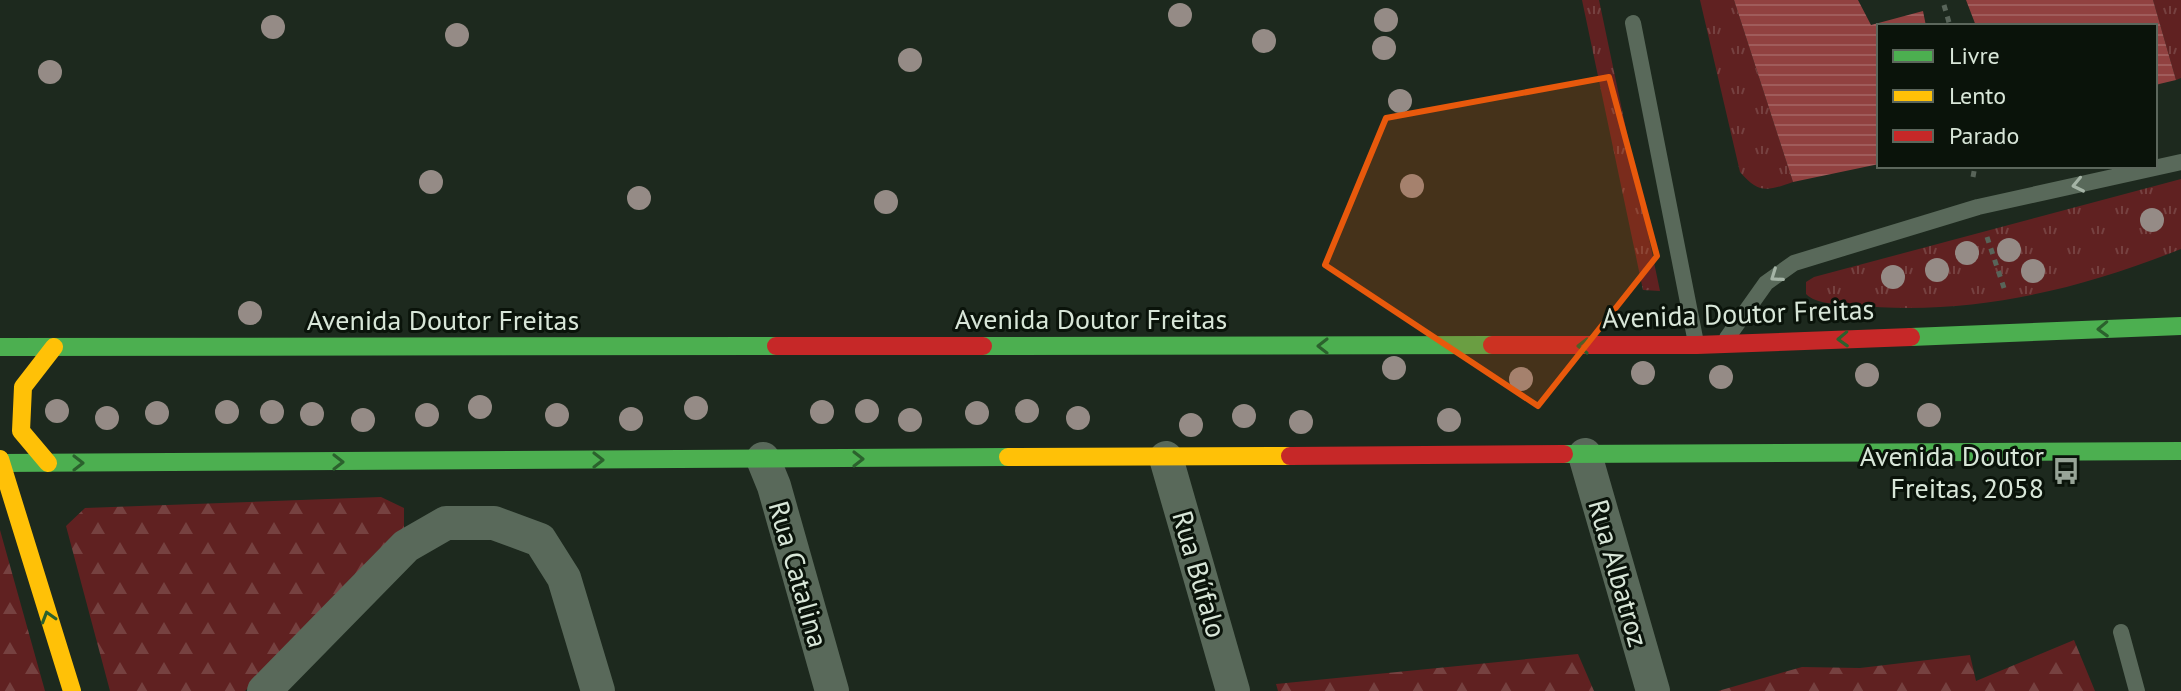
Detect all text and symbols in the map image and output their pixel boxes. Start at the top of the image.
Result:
legend [1877,24,2157,168]
text: Livre [1949,40,2000,71]
text: Lento [1949,80,2006,111]
text: Parado [1949,120,2019,151]
one-way arrow [2071,176,2085,193]
one-way arrow [1771,266,1785,281]
street label: Avenida Doutor Freitas [1601,290,1875,336]
street label: Avenida Doutor Freitas [955,300,1227,337]
street label: Avenida Doutor Freitas [307,301,579,338]
one-way arrow [2096,320,2109,337]
one-way arrow [1836,330,1849,347]
one-way arrow [1316,337,1329,355]
one-way arrow [1576,337,1589,355]
place label: Avenida Doutor Freitas, 2058 [1860,437,2044,506]
one-way arrow [852,450,865,468]
one-way arrow [592,451,605,469]
one-way arrow [332,453,345,470]
one-way arrow [72,454,85,472]
bus stop icon: Avenida Doutor Freitas, 2058 [2051,456,2081,486]
street label: Rua Albatroz [1580,495,1658,651]
street label: Rua Catalina [760,497,838,651]
street label: Rua Búfalo [1164,506,1236,642]
one-way arrow [42,610,58,624]

